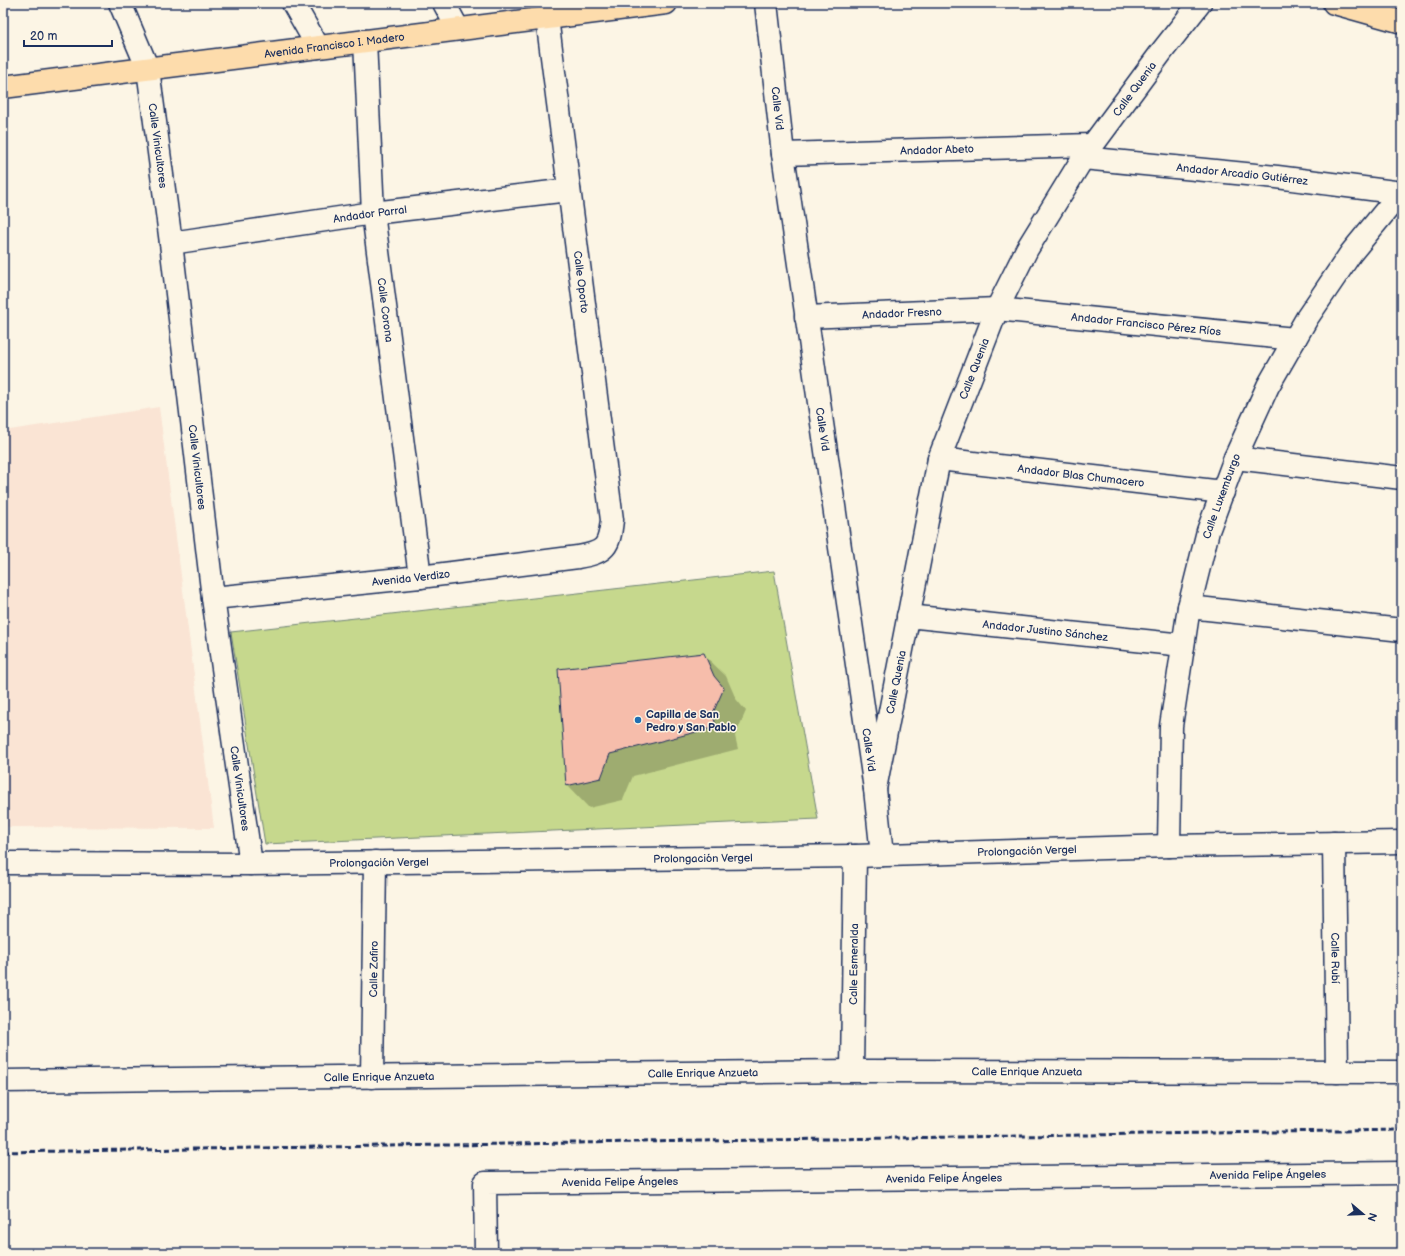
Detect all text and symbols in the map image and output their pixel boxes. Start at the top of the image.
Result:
scale bar [24,22,112,48]
text: 20 m [30,29,57,44]
street label: Avenida Francisco I. Madero [263,30,405,60]
street label: Calle Quenia [1110,59,1159,119]
street label: Calle Vid [769,86,787,131]
street label: Calle Vinicultores [146,102,170,190]
street label: Andador Abeto [900,142,974,157]
street label: Andador Arcadio Gutiérrez [1176,161,1310,188]
street label: Andador Parral [332,203,407,225]
street label: Calle Oporto [571,250,591,314]
street label: Calle Corona [375,277,396,343]
street label: Andador Fresno [862,305,942,321]
street label: Andador Francisco Pérez Ríos [1071,310,1222,338]
street label: Calle Quenia [956,336,992,401]
street label: Calle Vid [813,407,832,452]
street label: Calle Vinicultores [186,424,209,511]
street label: Calle Luxemburgo [1200,451,1243,540]
street label: Andador Blas Chumacero [1017,462,1145,489]
street label: Avenida Verdizo [371,567,451,588]
street label: Andador Justino Sánchez [982,617,1109,644]
street label: Calle Quenia [883,649,908,715]
place label: Capilla de San Pedro y San Pablo [646,708,736,734]
marker: Capilla de San Pedro y San Pablo [633,715,643,725]
street label: Calle Vid [860,727,879,772]
street label: Calle Vinicultores [228,745,253,832]
street label: Prolongación Vergel [977,842,1077,859]
street label: Prolongación Vergel [653,851,753,865]
street label: Prolongación Vergel [329,855,429,869]
street label: Calle Esmeralda [846,923,861,1005]
street label: Calle Rubí [1329,932,1342,984]
street label: Calle Zafiro [367,941,380,997]
street label: Calle Enrique Anzueta [972,1065,1082,1078]
street label: Calle Enrique Anzueta [648,1066,758,1080]
street label: Calle Enrique Anzueta [324,1069,434,1084]
street label: Avenida Felipe Ángeles [1210,1167,1327,1182]
street label: Avenida Felipe Ángeles [886,1170,1003,1185]
street label: Avenida Felipe Ángeles [562,1174,679,1189]
north arrow [1343,1194,1383,1234]
text: N [1364,1211,1379,1223]

